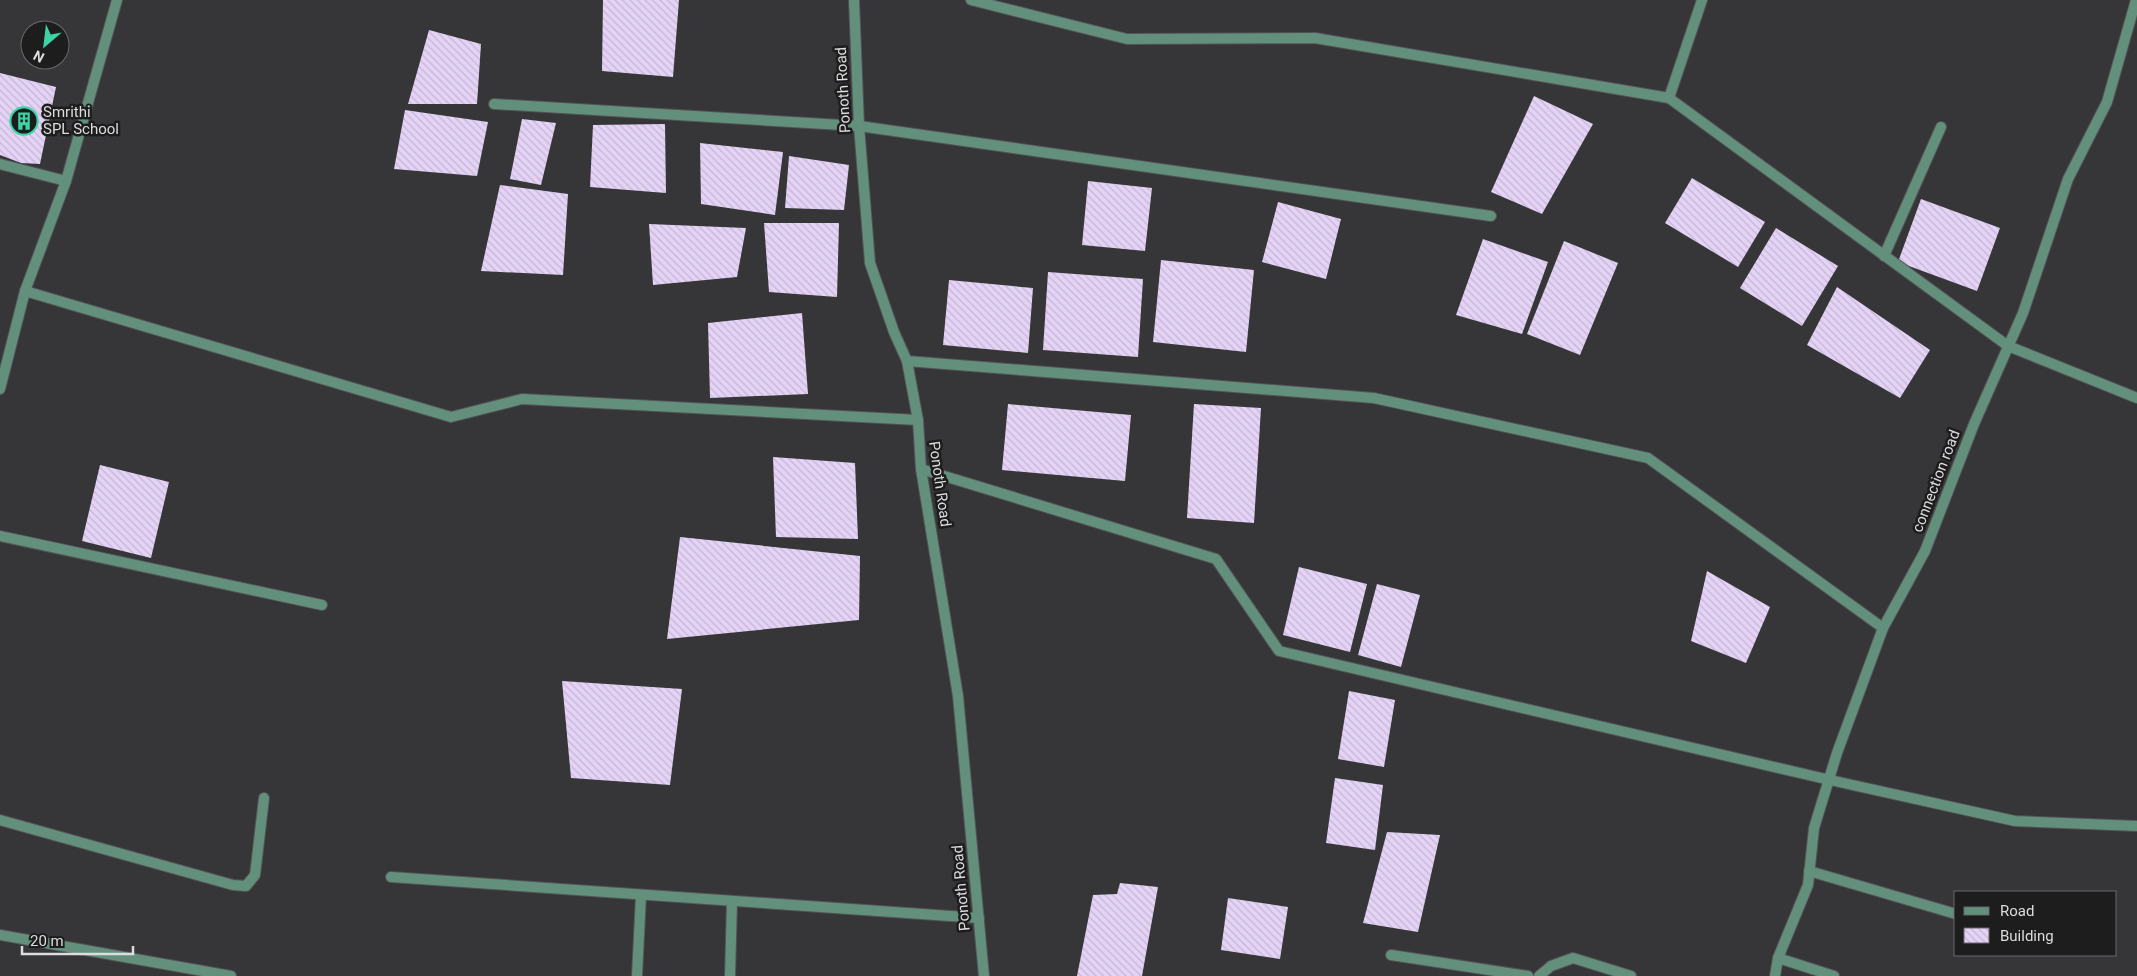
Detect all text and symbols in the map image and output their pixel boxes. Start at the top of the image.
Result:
north arrow [20,20,70,70]
text: N [31,47,47,66]
street label: Ponoth Road [832,47,854,133]
place label: Smrithi SPL School [43,103,119,138]
building icon: Smrithi SPL School [9,106,39,136]
street label: connection road [1908,427,1964,535]
street label: Ponoth Road [925,440,955,528]
street label: Ponoth Road [948,844,974,932]
legend [1954,891,2117,956]
text: Road [2000,902,2034,920]
scale bar [22,924,134,956]
text: Building [2000,927,2054,945]
text: 20 m [30,932,64,950]

